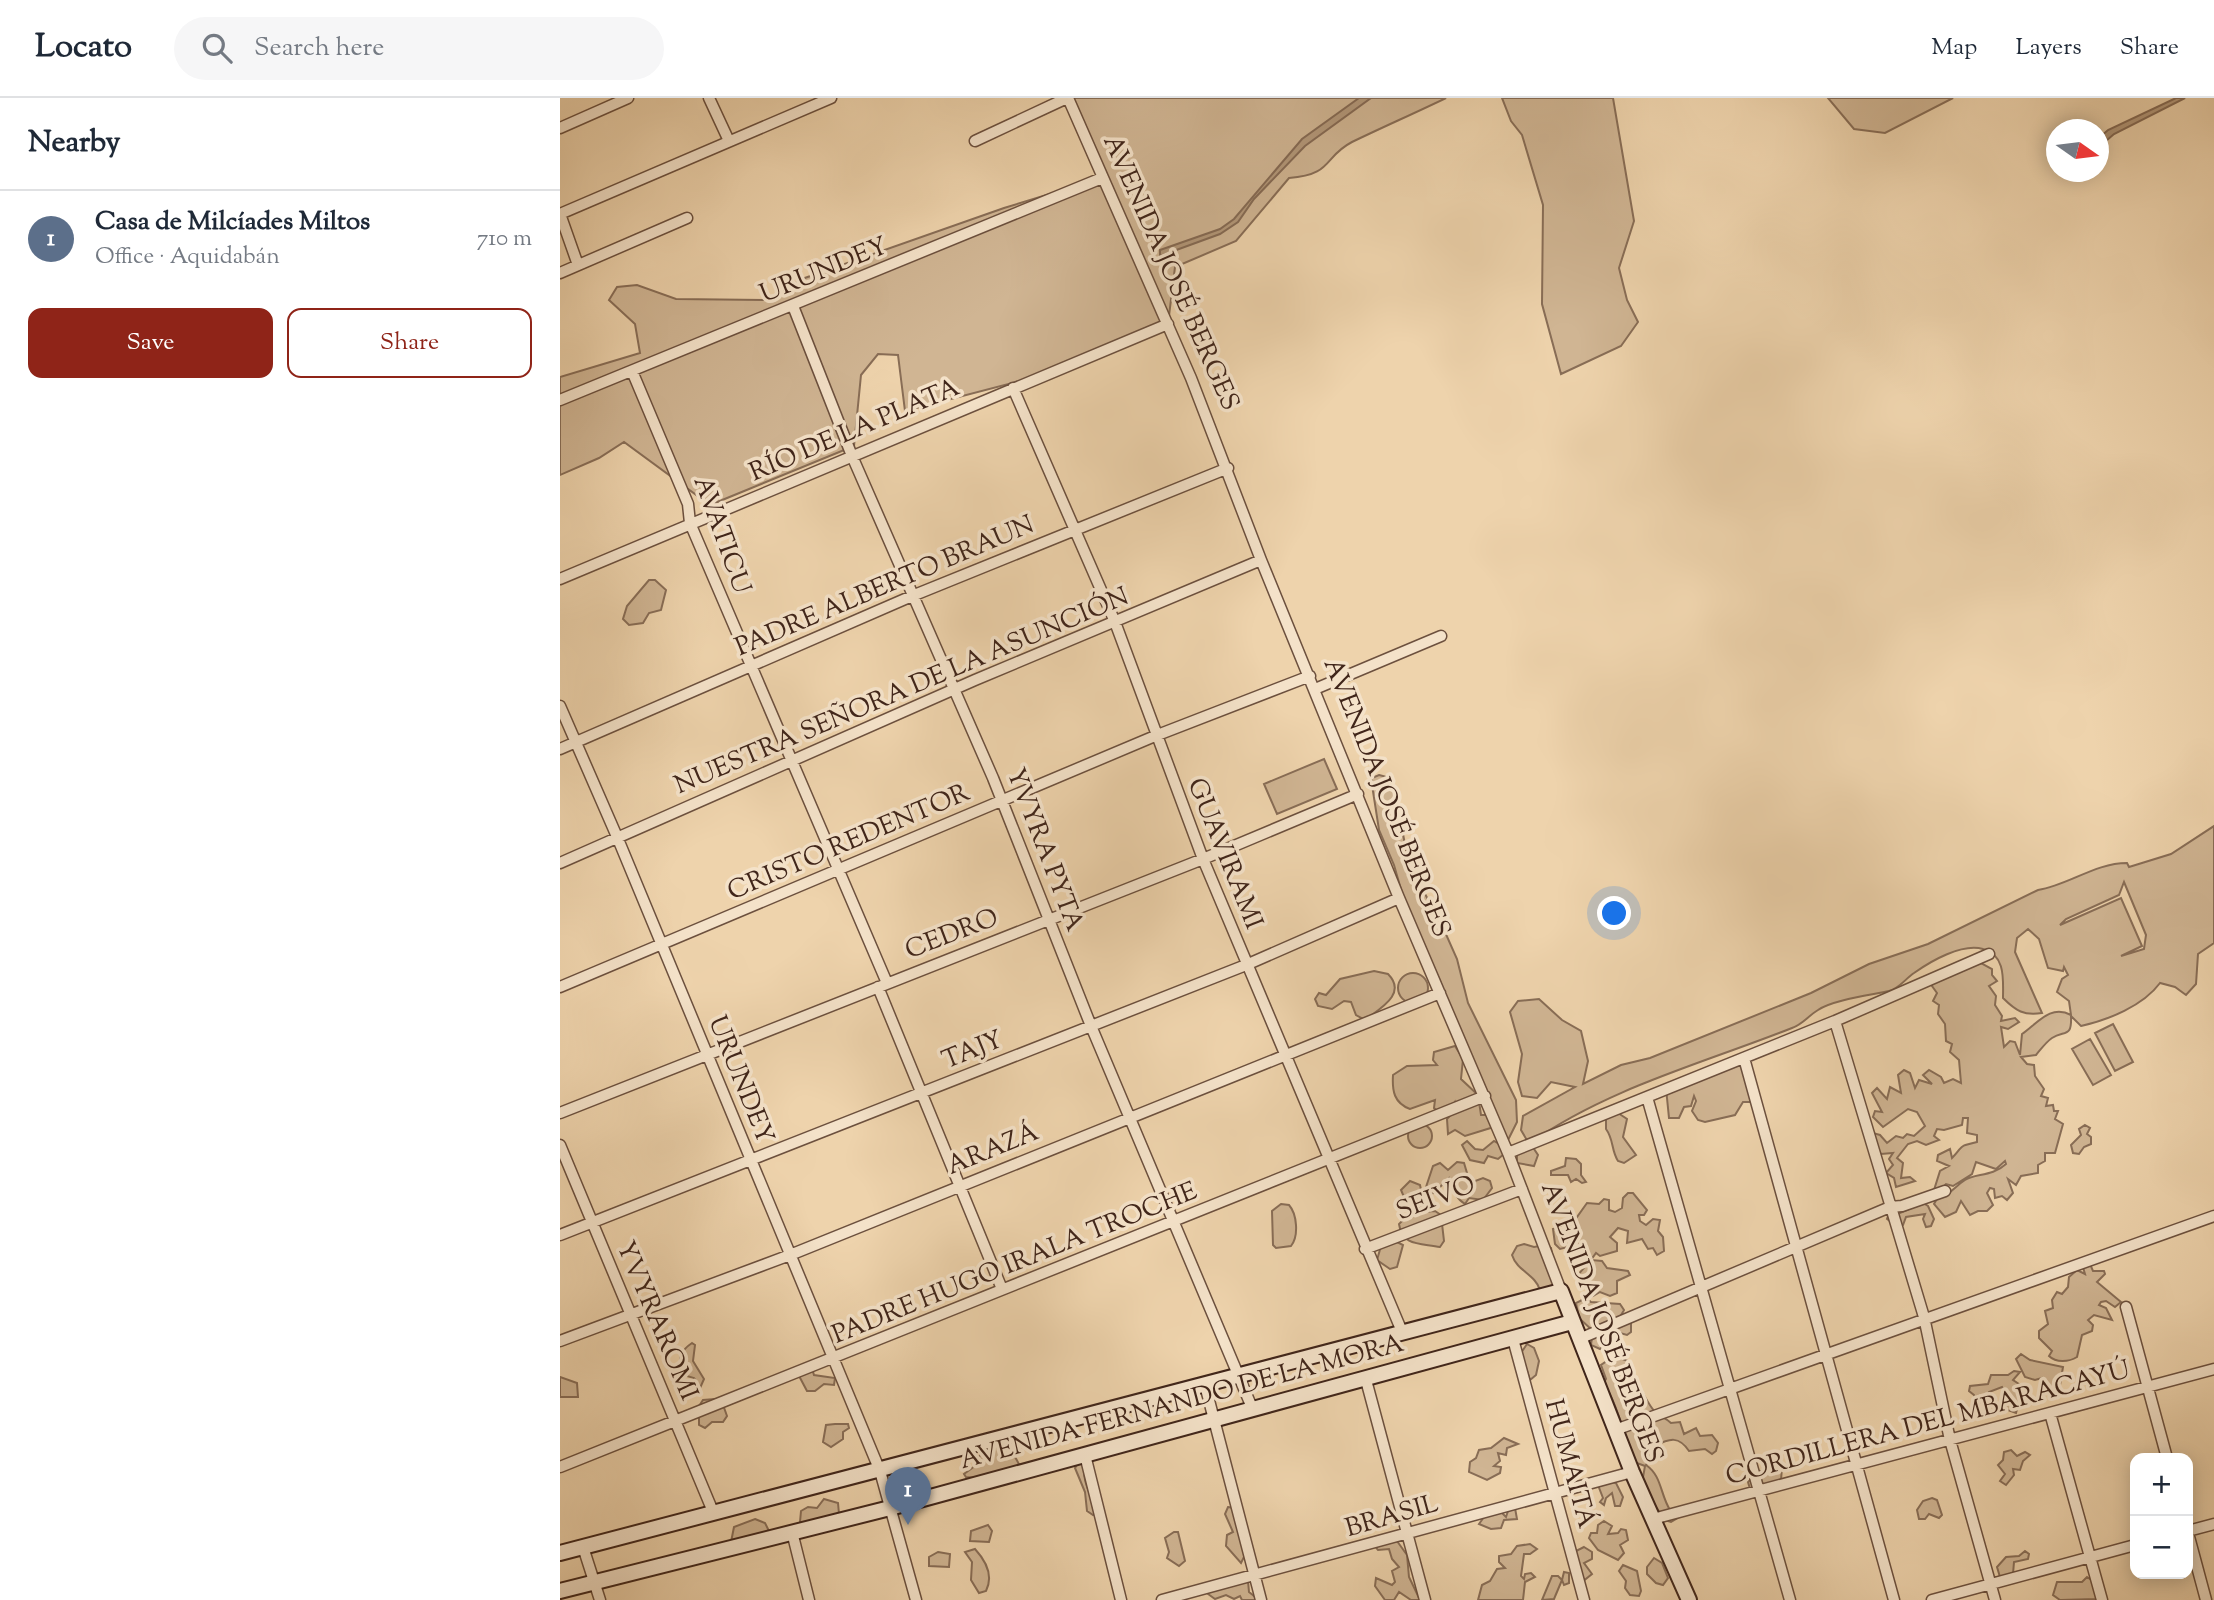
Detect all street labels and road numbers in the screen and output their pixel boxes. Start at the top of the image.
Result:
street label: AVENIDA JOSÉ BERGES [1092,129,1248,417]
street label: URUNDEY [754,229,894,313]
street label: RÍO DE LA PLATA [744,370,966,492]
street label: AVATICU [683,471,759,599]
street label: PADRE ALBERTO BRAUN [730,507,1040,667]
street label: NUESTRA SEÑORA DE LA ASUNCIÓN [669,579,1135,805]
street label: AVENIDA JOSÉ BERGES [1313,653,1459,943]
street label: YVYRA PYTA [996,763,1092,937]
street label: GUAVIRAMI [1177,773,1271,936]
street label: CRISTO REDENTOR [722,775,976,911]
street label: CEDRO [900,900,1004,970]
street label: URUNDEY [698,1010,782,1150]
street label: TAJY [937,1022,1009,1080]
street label: ARAZÁ [941,1115,1045,1185]
street label: SEIVO [1391,1167,1481,1231]
street label: PADRE HUGO IRALA TROCHE [827,1174,1203,1354]
street label: AVENIDA JOSÉ BERGES [1530,1177,1672,1469]
street label: YVYRAROMI [606,1236,706,1407]
street label: AVENIDA FERNANDO DE LA MORA [956,1326,1408,1480]
street label: CORDILLERA DEL MBARACAYÚ [1722,1352,2134,1496]
street label: HUMAITÁ [1534,1395,1604,1533]
street label: BRASIL [1341,1486,1443,1548]

